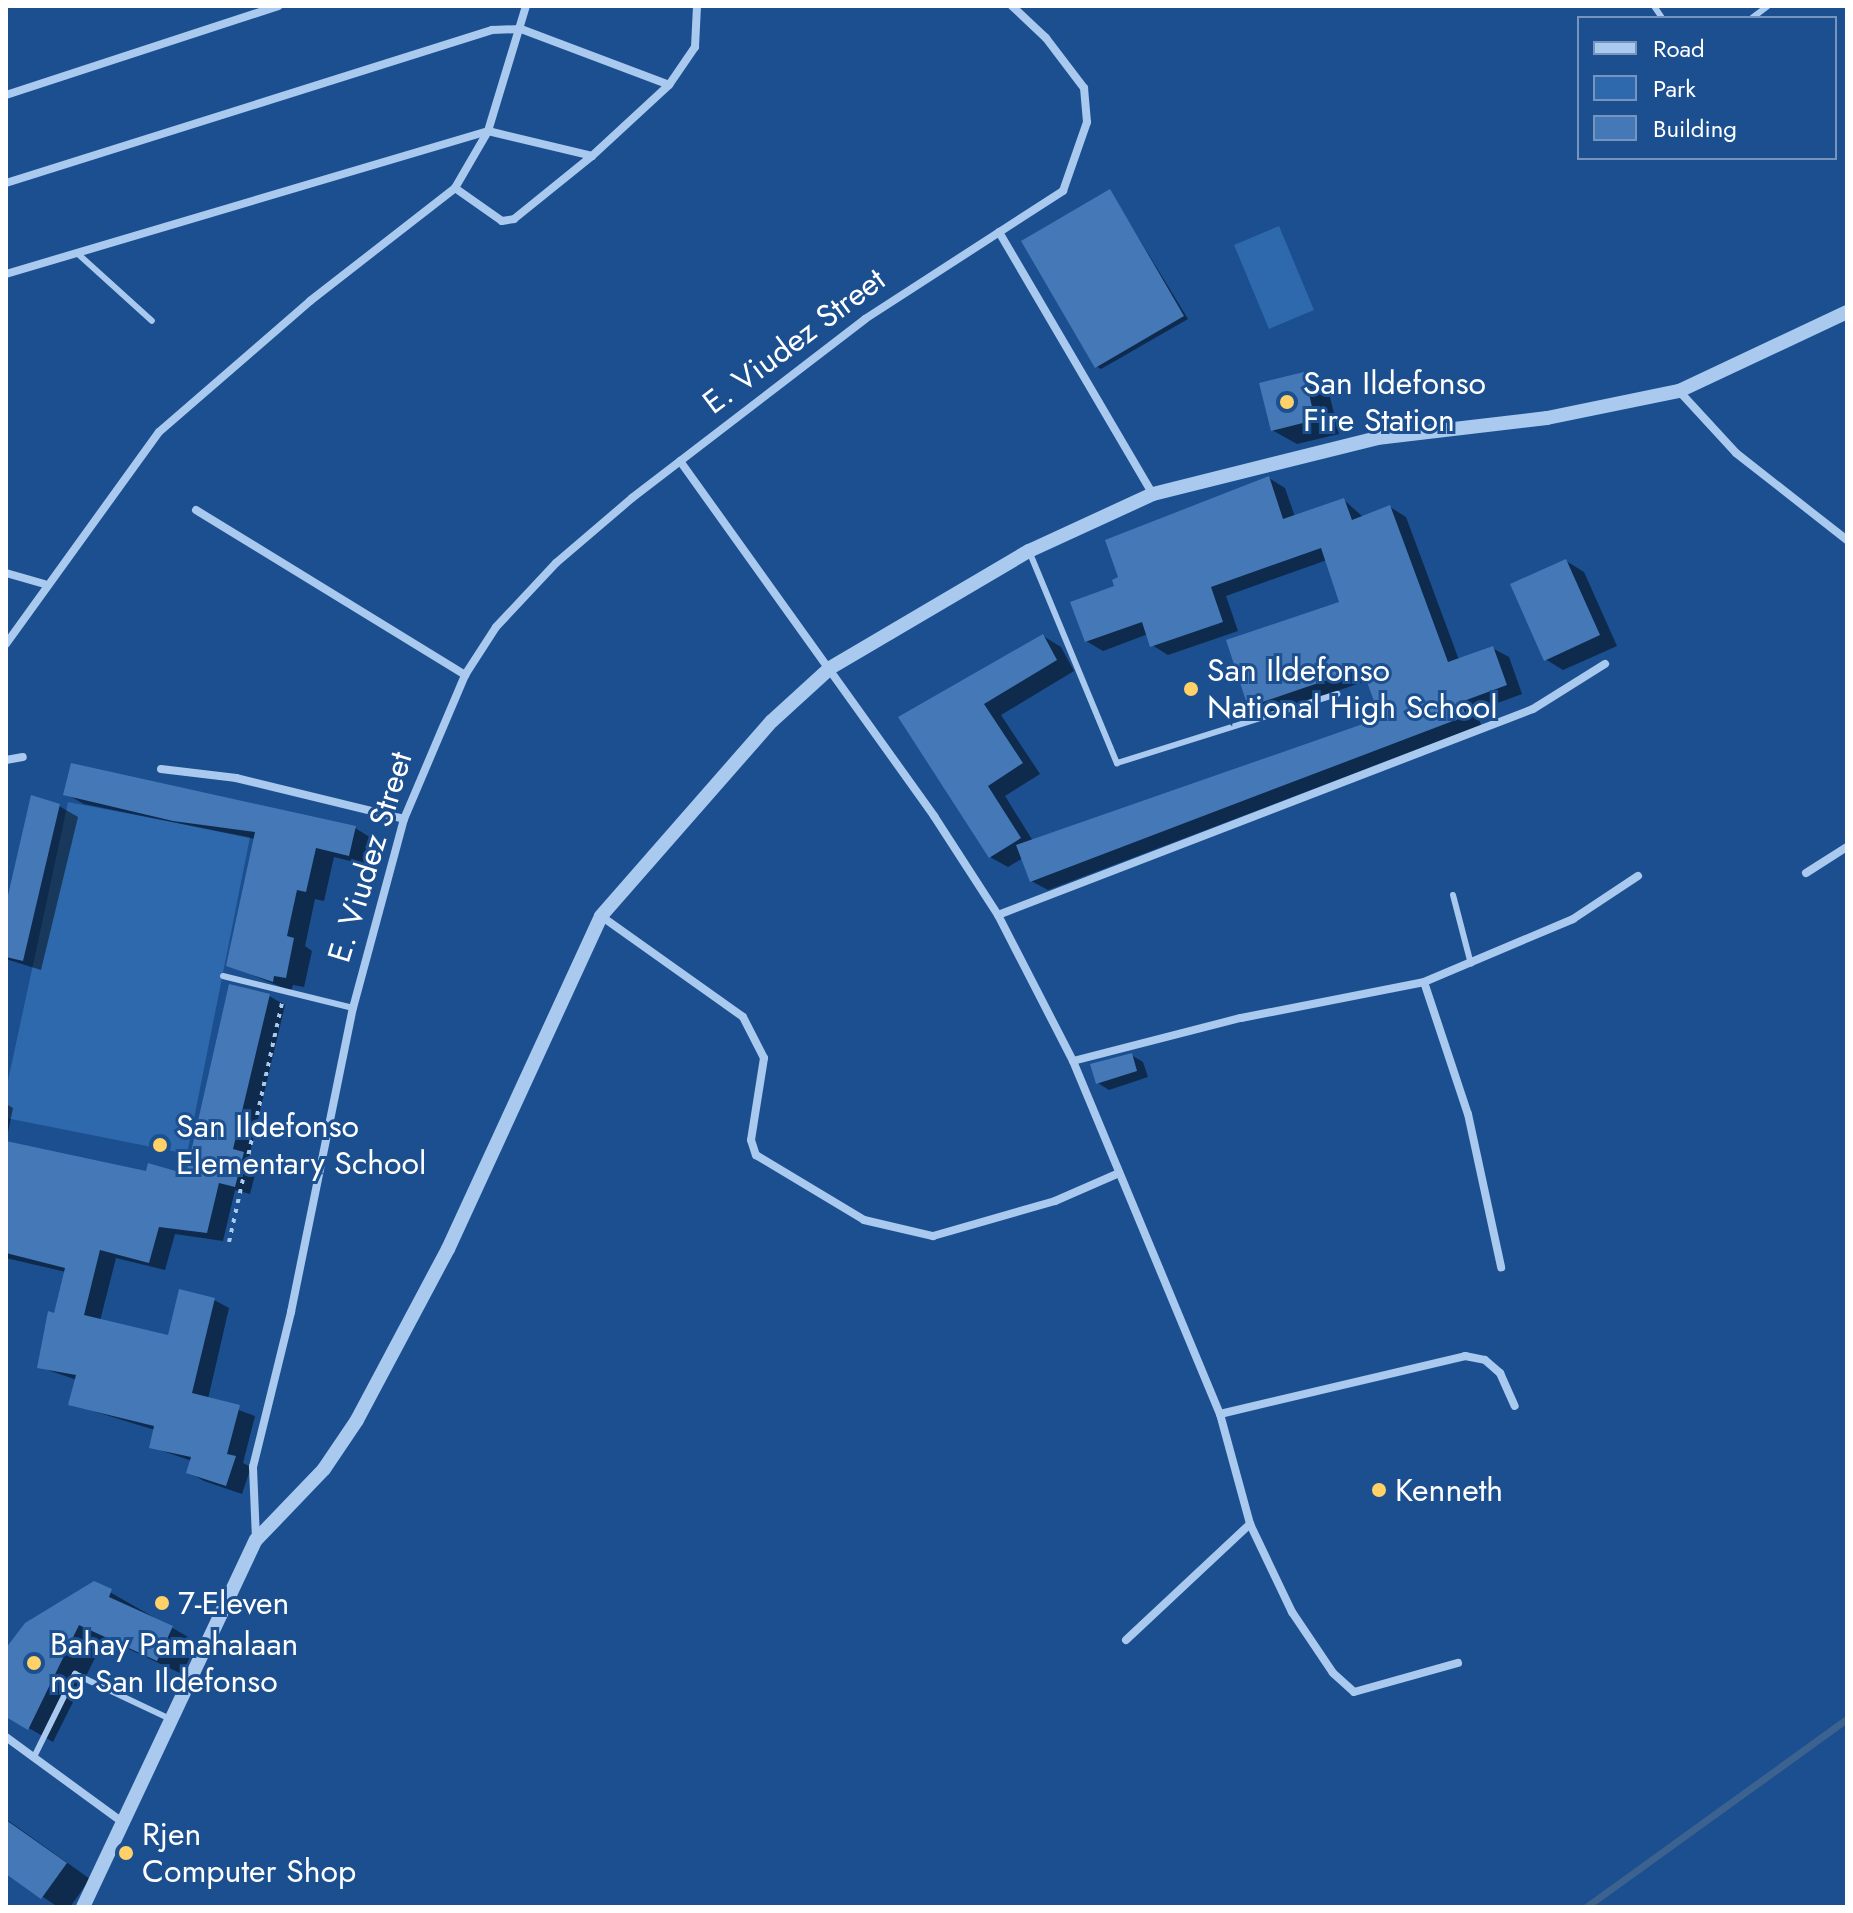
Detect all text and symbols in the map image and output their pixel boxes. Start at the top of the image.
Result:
legend [1577,16,1837,160]
text: Road [1653,31,1705,66]
text: Park [1653,71,1696,106]
text: Building [1653,111,1737,146]
street label: E. Viudez Street [695,260,893,422]
place label: San Ildefonso Fire Station [1303,365,1486,440]
marker: San Ildefonso Fire Station [1278,393,1296,411]
place label: San Ildefonso National High School [1207,652,1498,727]
marker: San Ildefonso National High School [1182,680,1200,698]
street label: E. Viudez Street [320,747,420,967]
place label: San Ildefonso Elementary School [176,1108,426,1183]
marker: San Ildefonso Elementary School [151,1136,169,1154]
place label: Kenneth [1395,1471,1503,1509]
marker: Kenneth [1370,1481,1388,1499]
place label: 7-Eleven [178,1584,289,1622]
marker: 7-Eleven [153,1594,171,1612]
place label: Bahay Pamahalaan ng San Ildefonso [50,1626,298,1701]
marker: Bahay Pamahalaan ng San Ildefonso [25,1654,43,1672]
place label: Rjen Computer Shop [142,1816,356,1891]
marker: Rjen Computer Shop [117,1844,135,1862]

